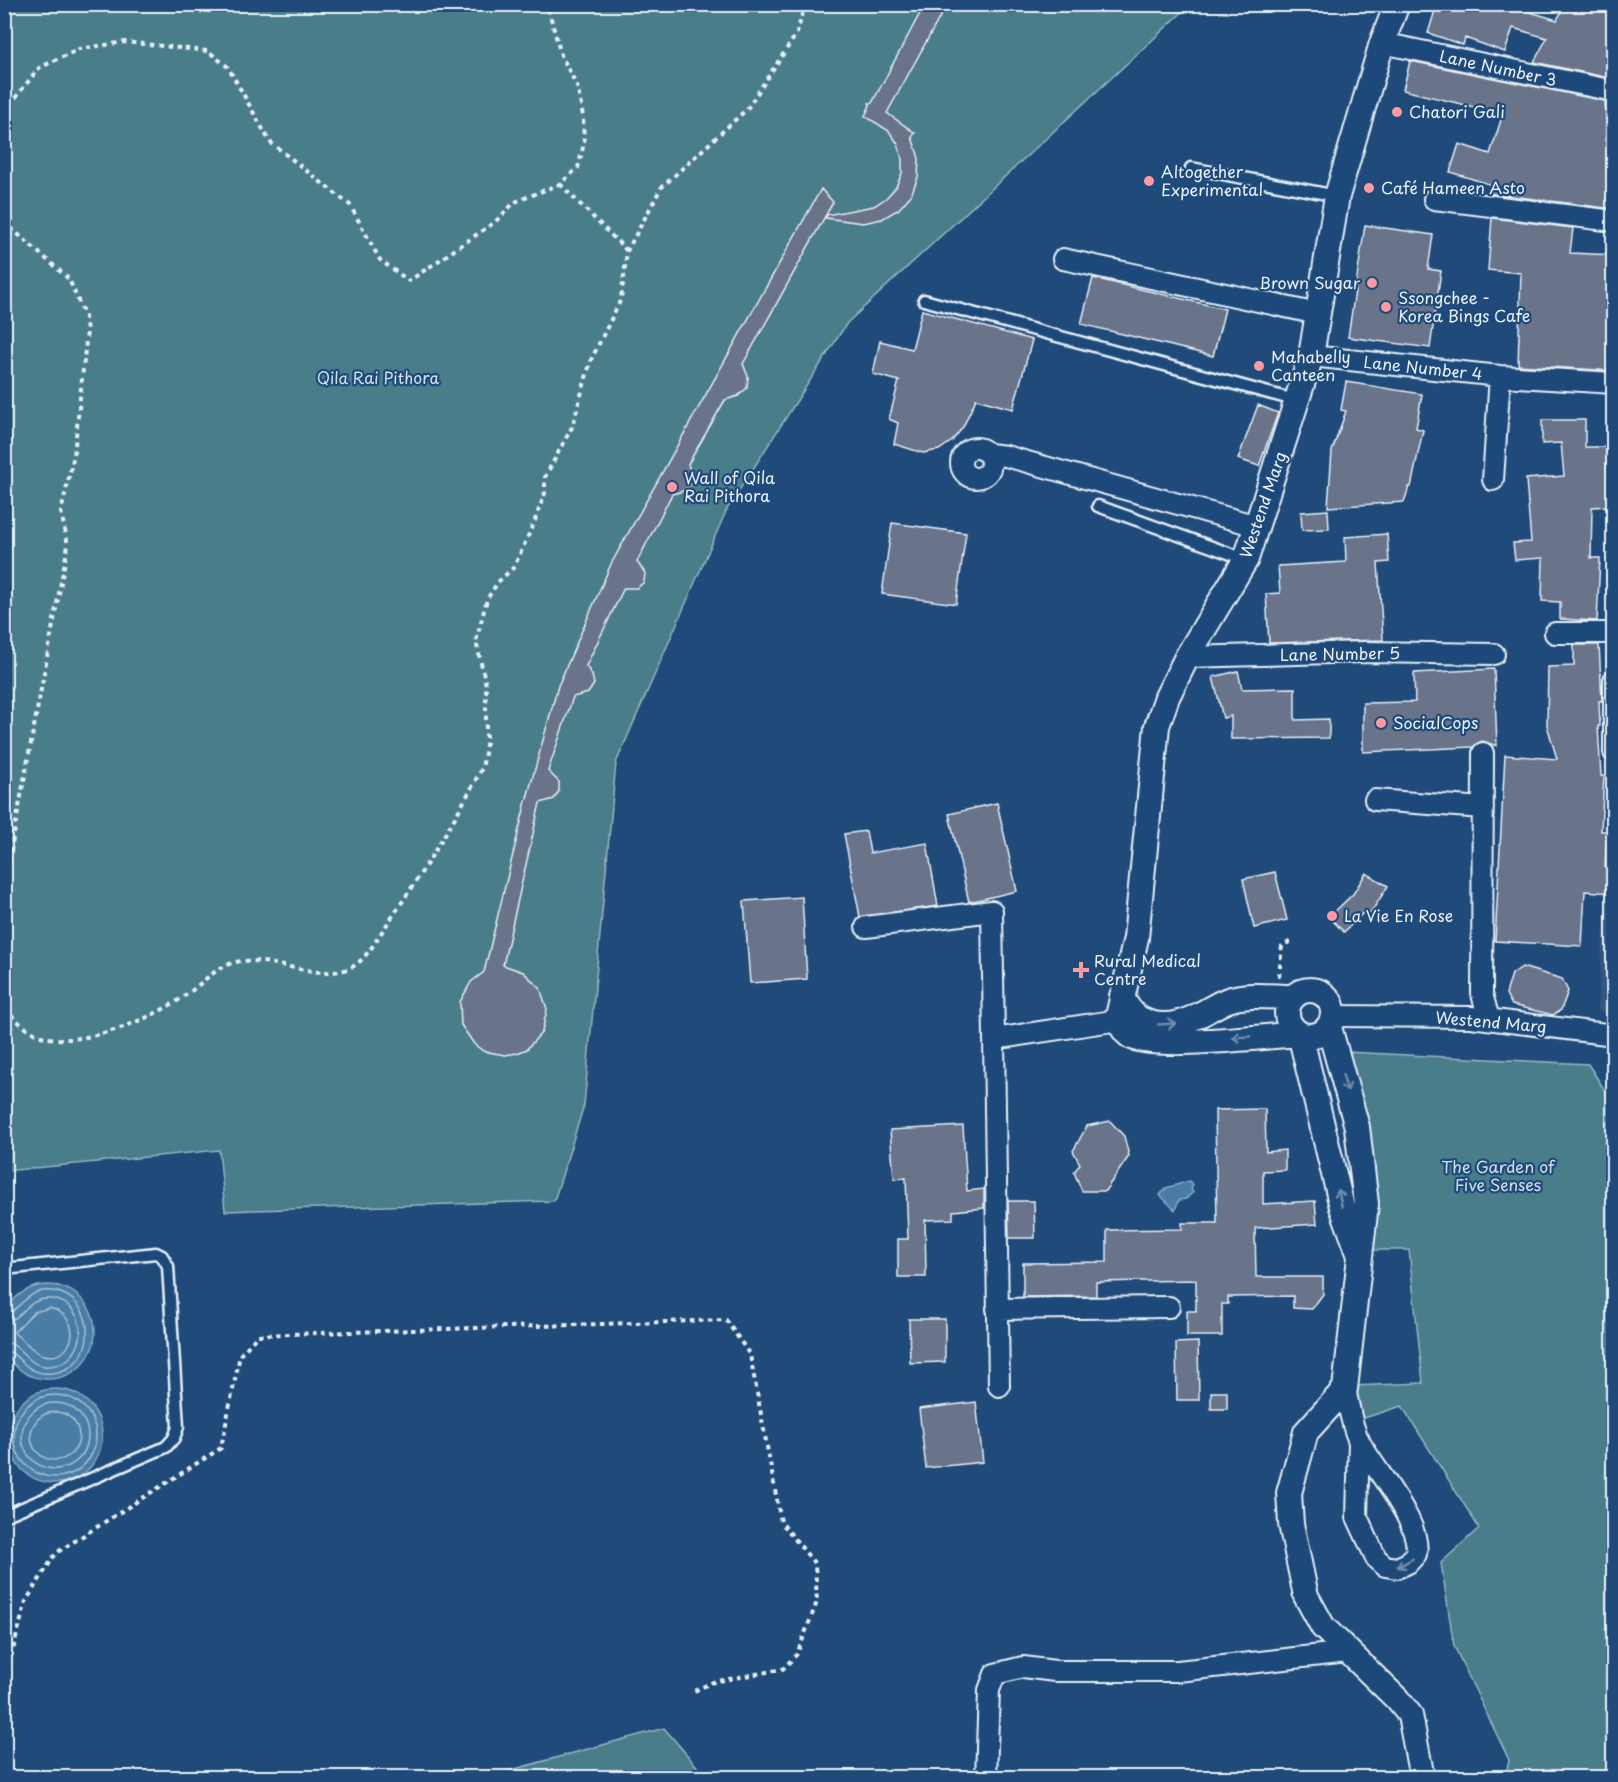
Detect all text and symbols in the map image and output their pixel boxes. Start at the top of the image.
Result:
street label: Lane Number 3 [1437,43,1559,91]
place label: Chatori Gali [1409,99,1505,123]
marker: Chatori Gali [1390,105,1404,119]
place label: Altogether Experimental [1161,159,1263,201]
marker: Altogether Experimental [1142,174,1156,188]
place label: Café Hameen Asto [1381,175,1525,199]
marker: Café Hameen Asto [1362,181,1376,195]
place label: Brown Sugar [1259,270,1361,294]
marker: Brown Sugar [1365,276,1379,290]
place label: Ssongchee - Korea Bings Cafe [1398,285,1530,327]
marker: Ssongchee - Korea Bings Cafe [1379,300,1393,314]
place label: Mahabelly Canteen [1271,344,1351,386]
street label: Lane Number 4 [1363,349,1484,385]
marker: Mahabelly Canteen [1252,359,1266,373]
park label: Qila Rai Pithora [317,365,439,389]
street label: Westend Marg [1233,448,1292,561]
place label: Wall of Qila Rai Pithora [684,465,775,507]
marker: Wall of Qila Rai Pithora [665,480,679,494]
street label: Lane Number 5 [1280,640,1400,666]
place label: SocialCops [1393,710,1478,734]
marker: SocialCops [1374,716,1388,730]
place label: La Vie En Rose [1344,903,1453,927]
marker: La Vie En Rose [1325,909,1339,923]
place label: Rural Medical Centre [1094,948,1201,990]
marker: Rural Medical Centre [1072,961,1090,979]
street label: Westend Marg [1435,1004,1548,1038]
one-way arrow [1156,1018,1176,1029]
one-way arrow [1232,1032,1252,1043]
one-way arrow [1340,1073,1351,1092]
park label: The Garden of Five Senses [1442,1154,1556,1196]
one-way arrow [1334,1189,1345,1208]
one-way arrow [1396,1557,1413,1569]

